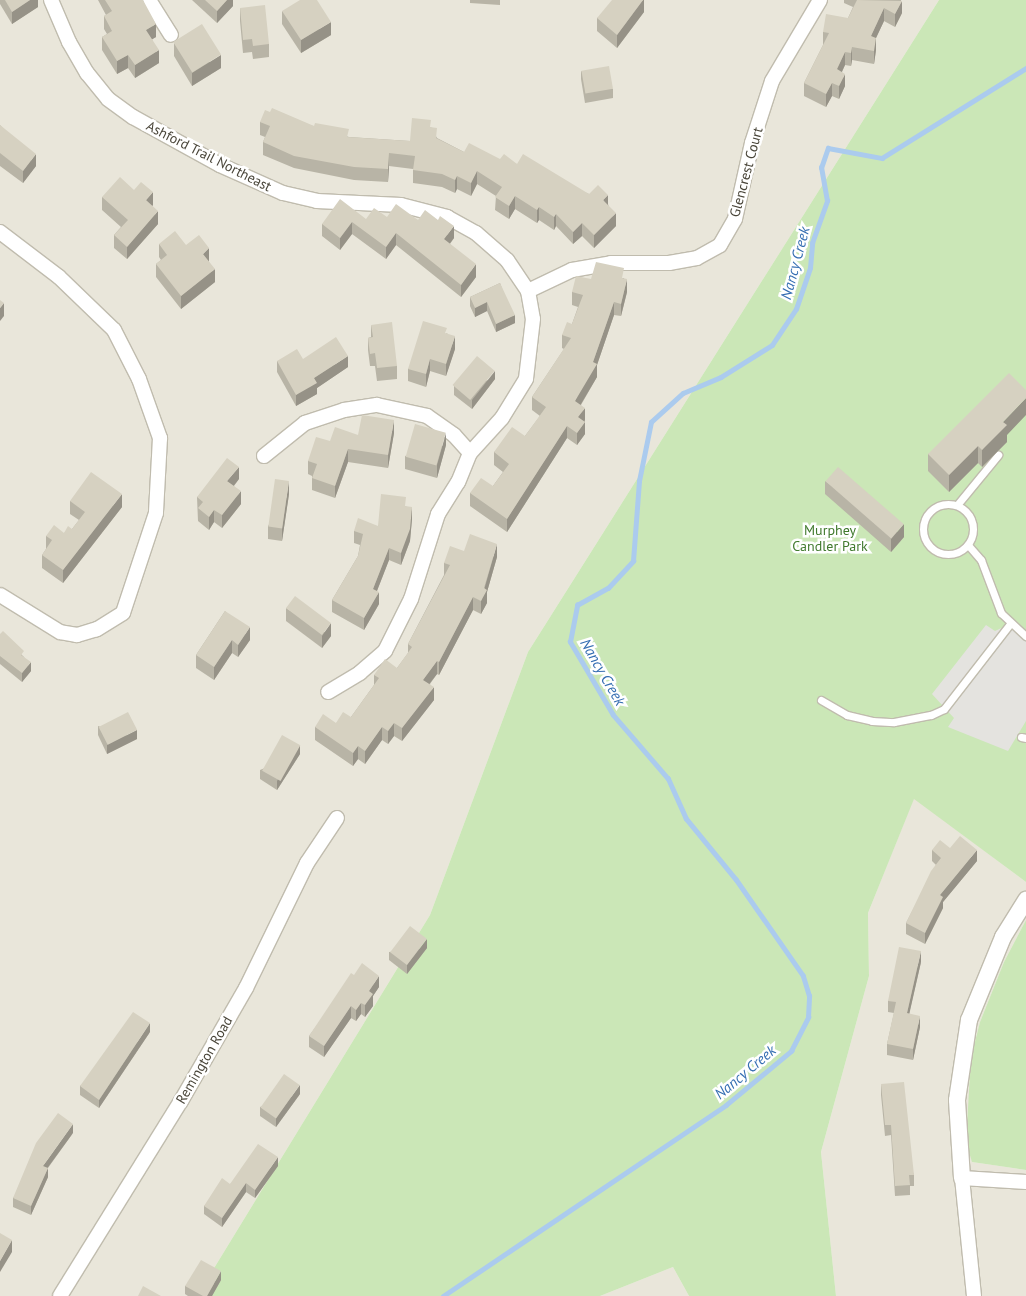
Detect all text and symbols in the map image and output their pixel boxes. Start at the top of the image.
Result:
street label: Ashford Trail Northeast [144,117,274,195]
street label: Glencrest Court [726,125,766,219]
water label: Nancy Creek [777,224,813,302]
park label: Murphey Candler Park [792,522,868,554]
water label: Nancy Creek [576,635,630,709]
street label: Remington Road [172,1013,236,1107]
water label: Nancy Creek [711,1041,779,1103]

